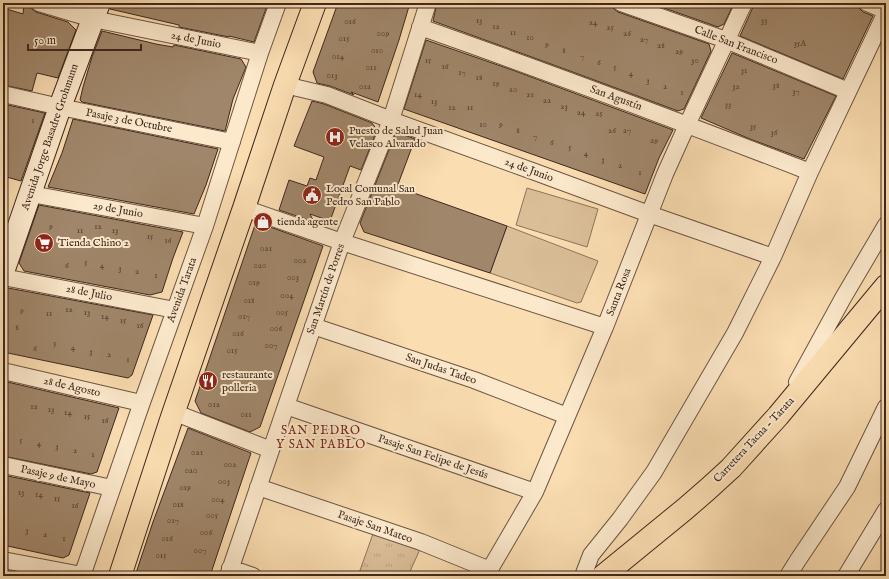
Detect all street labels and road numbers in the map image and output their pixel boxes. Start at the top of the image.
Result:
street label: Calle San Francisco [692,23,780,67]
street label: 24 de Junio [170,28,222,52]
street label: Avenida Jorge Basadre Grohmann [18,62,82,213]
street label: San Agustín [588,82,644,114]
street label: Pasaje 3 de Octubre [85,106,173,136]
street label: 24 de Junio [503,155,555,185]
street label: 29 de Junio [92,199,144,221]
street label: San Martín de Porres [304,242,348,336]
street label: Avenida Tarata [163,255,200,325]
street label: Santa Rosa [604,266,635,318]
street label: 28 de Julio [65,282,113,304]
street label: San Judas Tadeo [404,350,478,388]
street label: 28 de Agosto [42,374,102,400]
street label: Carretera Tacna - Tarata [711,394,798,486]
street label: Pasaje San Felipe de Jesús [376,432,490,482]
street label: Pasaje 9 de Mayo [19,462,97,492]
street label: Pasaje San Mateo [336,508,414,546]

